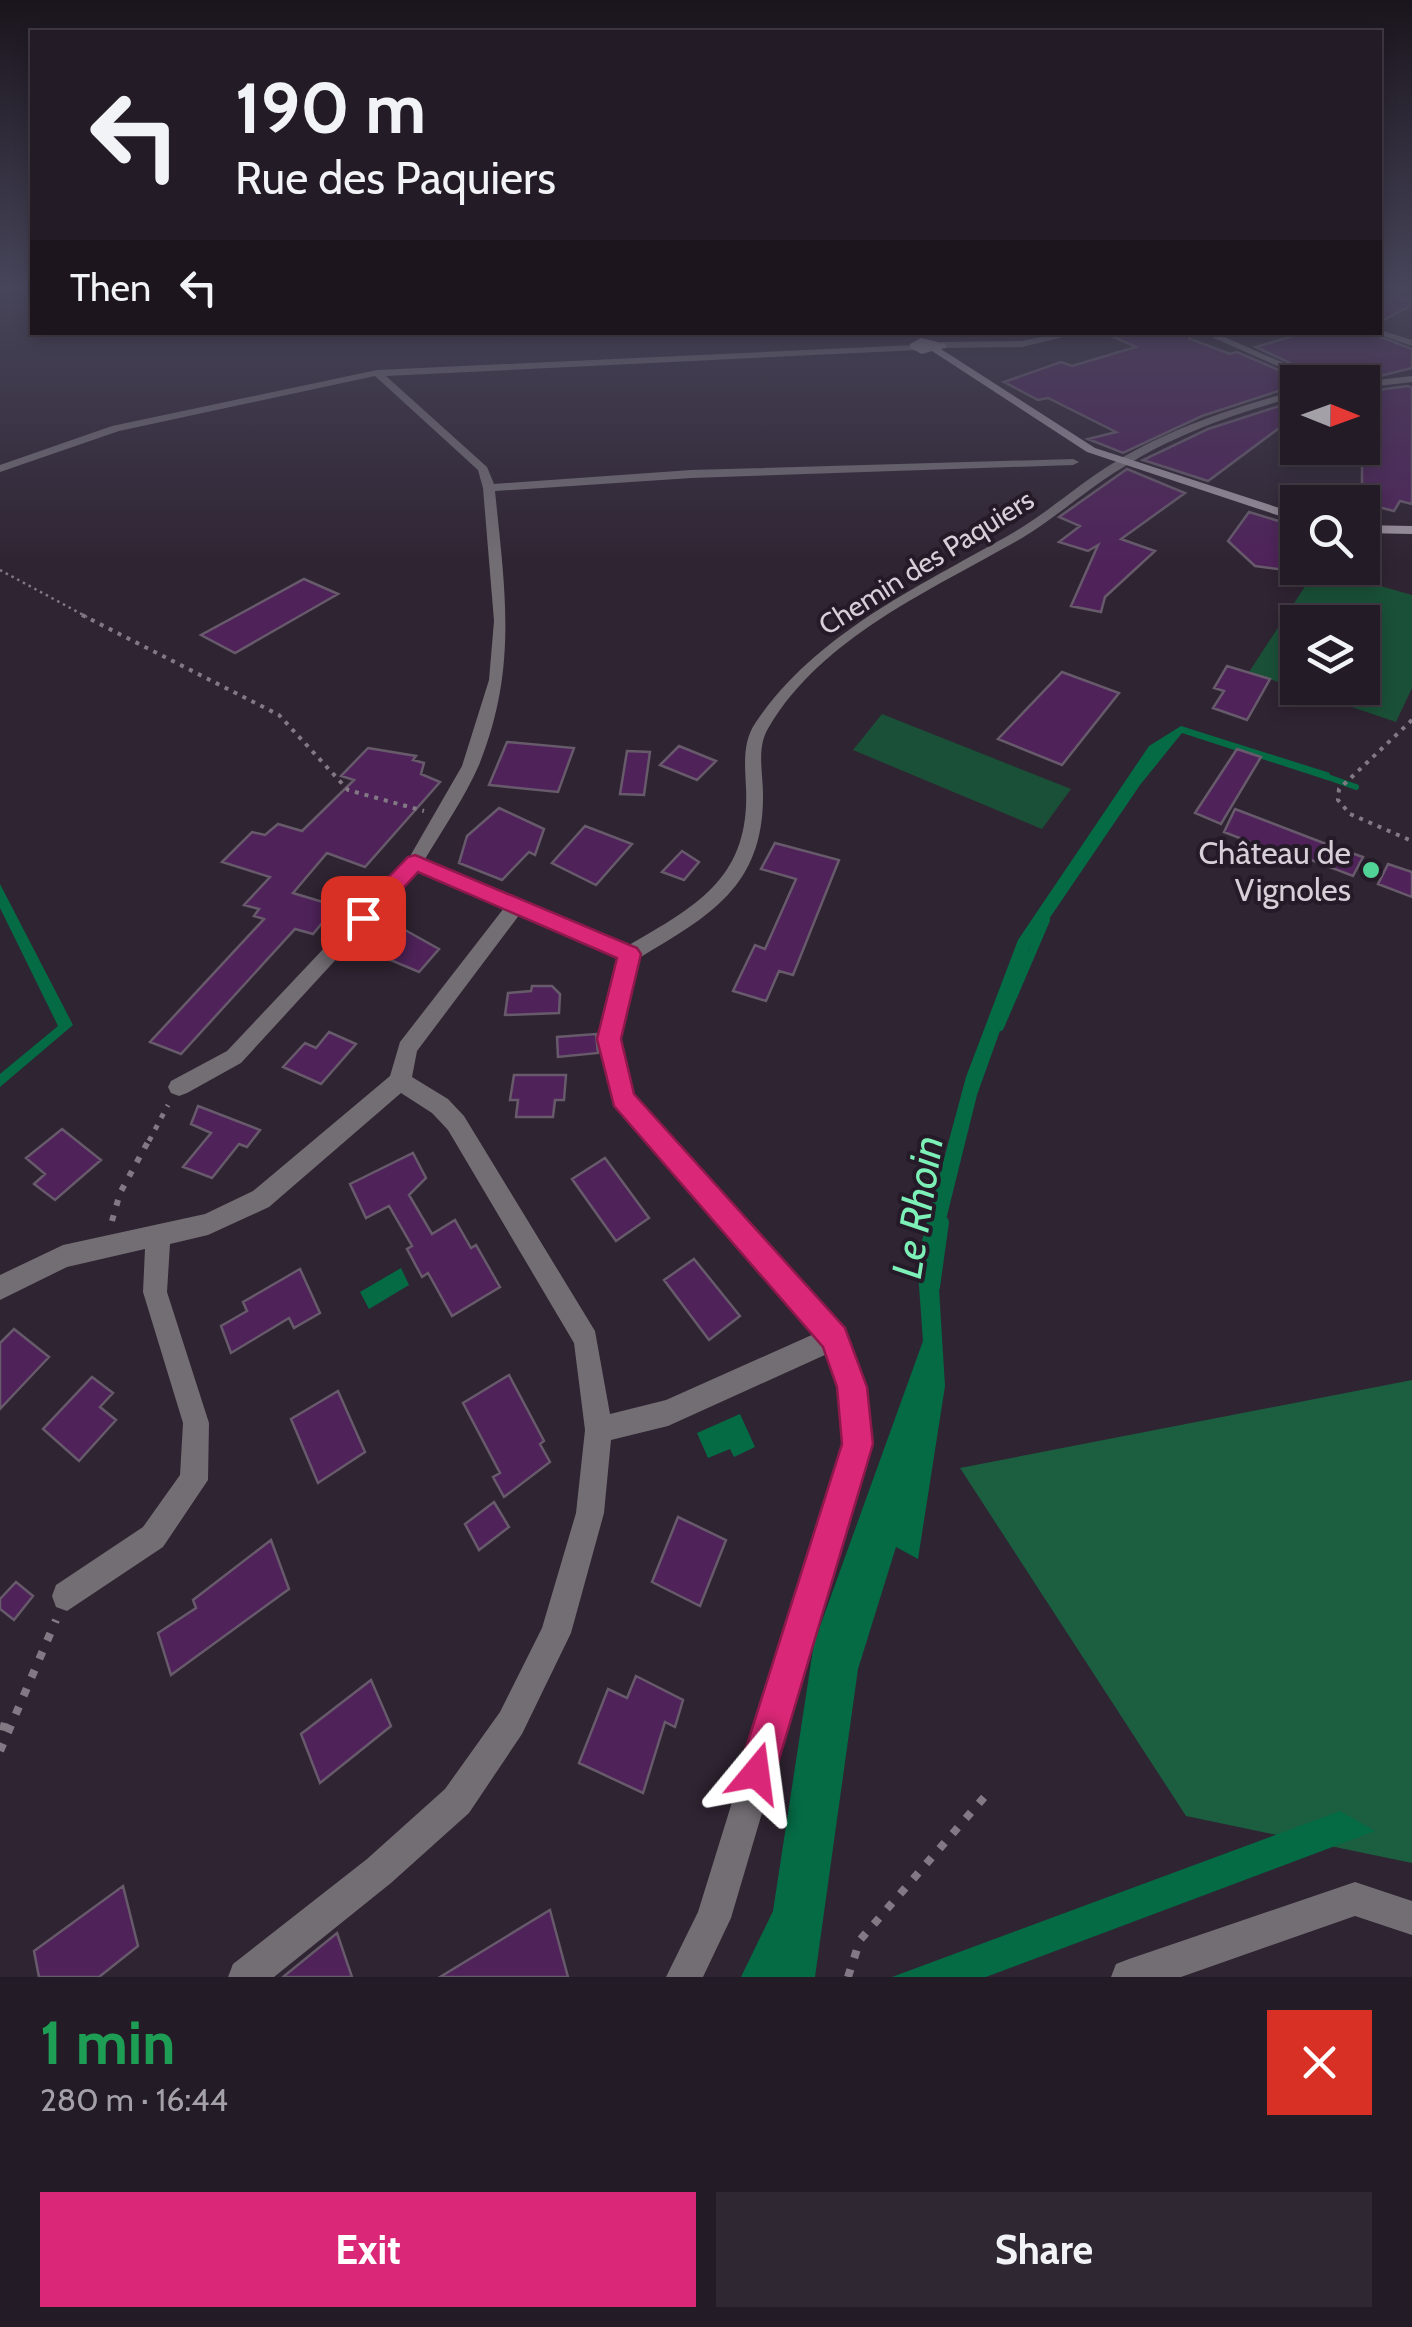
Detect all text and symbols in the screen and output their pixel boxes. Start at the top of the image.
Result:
text: 190 m [235,65,426,151]
icon: left [70,70,200,200]
text: Rue des Paquiers [235,151,556,205]
icon: left [171,260,226,315]
text: Then [70,264,151,311]
north arrow [1280,365,1380,465]
map controls [1280,365,1380,705]
street label: Chemin des Paquiers [812,482,1040,642]
button: search [1280,485,1380,585]
button: layers [1280,605,1380,705]
place label: Château de Vignoles [1198,833,1351,909]
marker: Château de Vignoles [1360,859,1382,881]
pin [321,876,406,961]
icon: arrive [336,891,391,946]
water label: Le Rhoin [880,1132,954,1282]
position arrow [704,1721,808,1825]
text: 1 min [40,2006,175,2079]
button: close [1267,2010,1372,2115]
text: 280 m · 16:44 [40,2080,228,2119]
button: Exit [40,2192,696,2307]
button: Share [716,2192,1372,2307]

